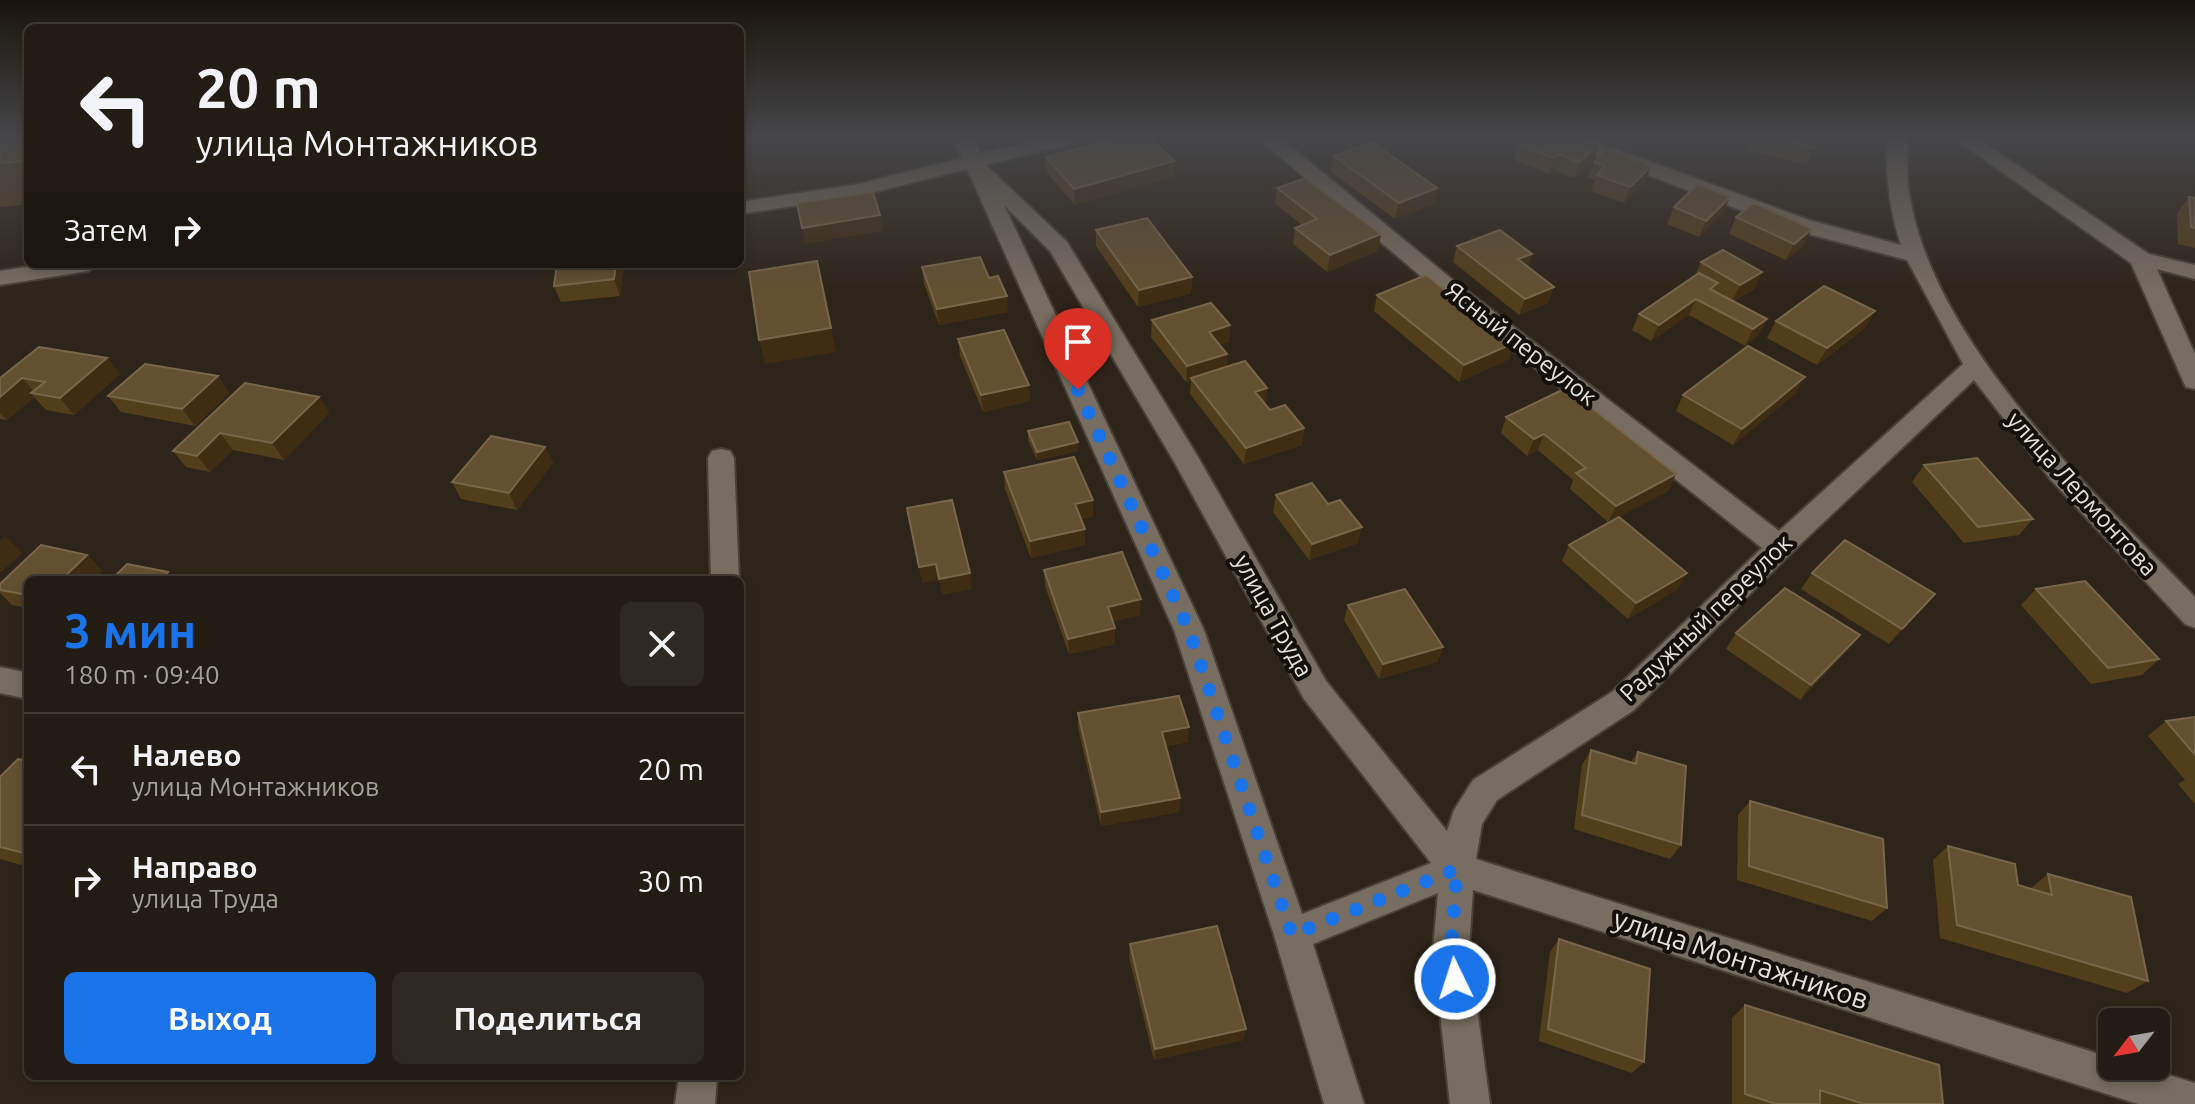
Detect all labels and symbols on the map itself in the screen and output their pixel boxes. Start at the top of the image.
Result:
street label: Ясный переулок [1441,276,1602,411]
pin [1044,308,1112,390]
street label: улица Лермонтова [2002,406,2163,581]
street label: Радужный переулок [1614,529,1797,707]
street label: улица Труда [1229,550,1318,682]
street label: улица Монтажников [1610,903,1873,1014]
position arrow [1413,937,1497,1021]
north arrow [2098,1008,2170,1080]

